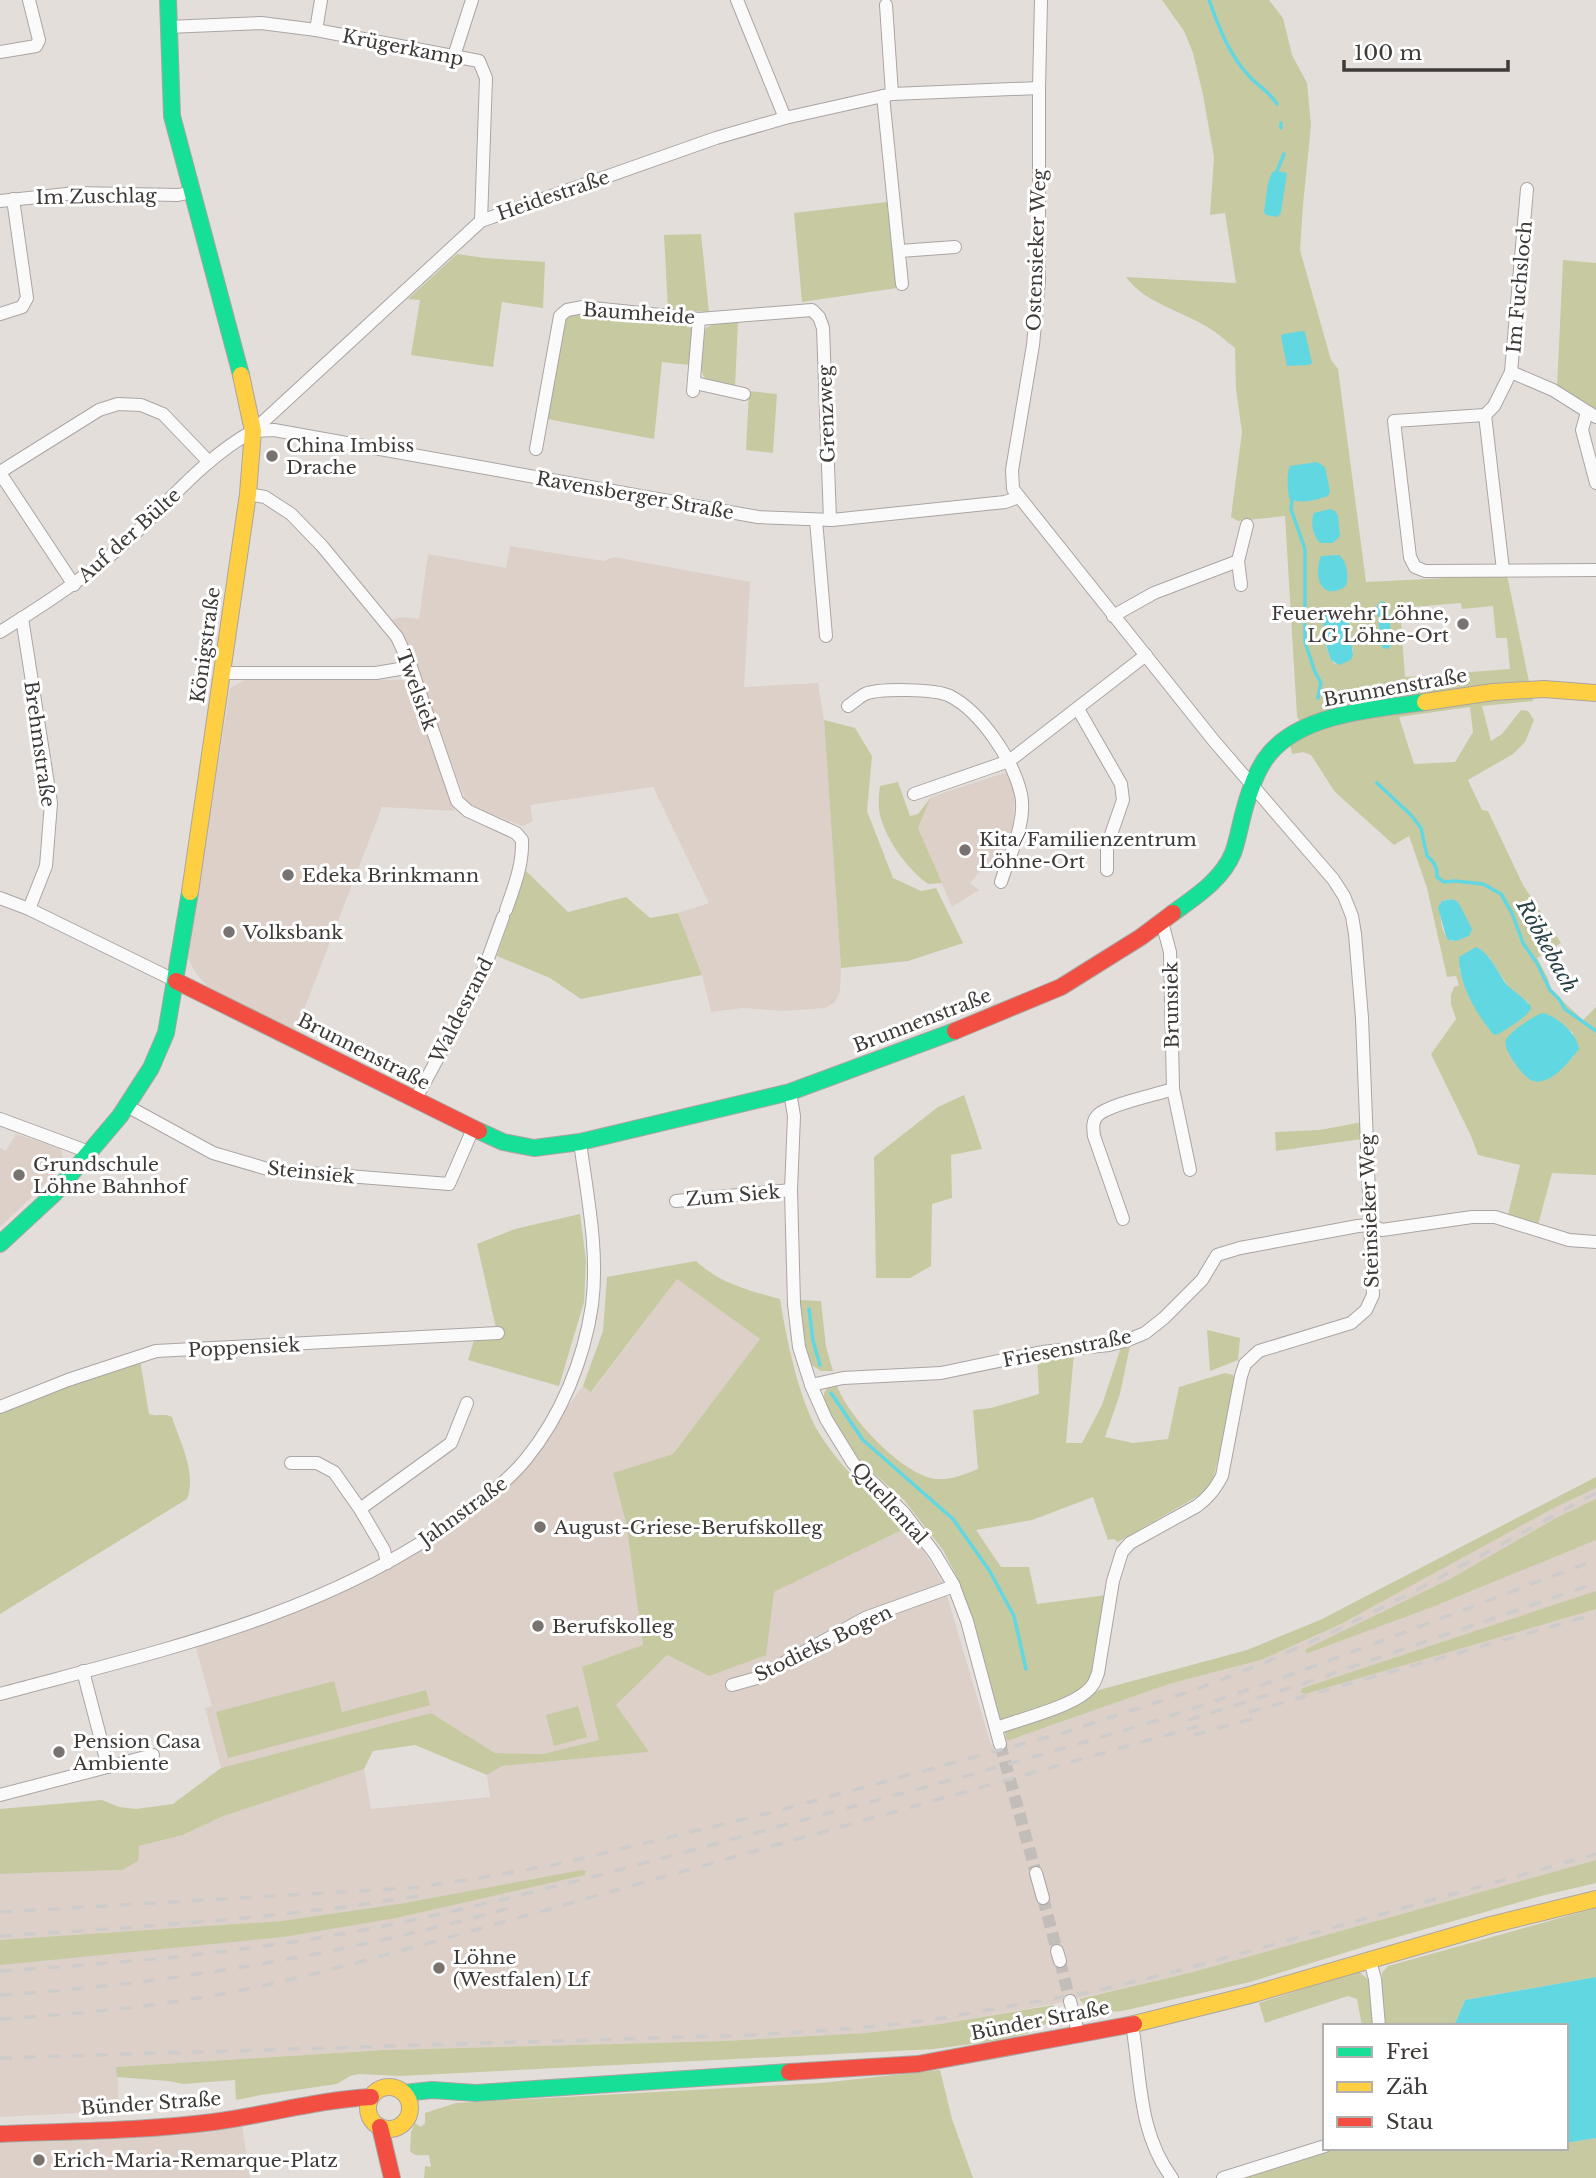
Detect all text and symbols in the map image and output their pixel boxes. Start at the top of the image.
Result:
street label: Krügerkamp [340,24,466,71]
scale bar [1344,28,1508,72]
text: 100 m [1354,40,1422,66]
street label: Heidestraße [494,165,612,225]
street label: Ostensieker Weg [1022,168,1051,331]
street label: Im Zuschlag [35,184,157,209]
street label: Im Fuchsloch [1502,220,1537,354]
street label: Baumheide [582,298,696,329]
street label: Grenzweg [813,364,840,463]
place label: China Imbiss Drache [286,434,414,479]
marker: China Imbiss Drache [264,448,280,464]
street label: Ravensberger Straße [534,467,736,524]
street label: Auf der Bülte [73,483,185,588]
street label: Königstraße [186,586,225,705]
place label: Feuerwehr Löhne, LG Löhne-Ort [1271,602,1450,647]
marker: Feuerwehr Löhne, LG Löhne-Ort [1455,616,1471,632]
street label: Twelsiek [391,647,442,734]
street label: Brunnenstraße [1321,664,1469,711]
street label: Brehmstraße [19,680,60,809]
place label: Kita/Familienzentrum Löhne-Ort [979,828,1197,873]
marker: Kita/Familienzentrum Löhne-Ort [957,842,973,858]
place label: Edeka Brinkmann [302,864,479,887]
marker: Edeka Brinkmann [280,867,296,883]
water label: Röbkebach [1510,894,1583,997]
place label: Volksbank [242,921,343,944]
marker: Volksbank [221,924,237,940]
street label: Waldesrand [425,954,498,1068]
street label: Brunsiek [1159,961,1184,1049]
street label: Brunnenstraße [850,984,994,1057]
street label: Brunnenstraße [294,1008,434,1095]
street label: Steinsieker Weg [1355,1133,1384,1288]
place label: Grundschule Löhne Bahnhof [33,1153,189,1198]
street label: Steinsiek [266,1156,356,1189]
marker: Grundschule Löhne Bahnhof [11,1167,27,1183]
street label: Zum Siek [685,1180,781,1211]
street label: Friesenstraße [1001,1325,1134,1372]
street label: Poppensiek [187,1333,301,1362]
street label: Quellental [847,1458,932,1549]
street label: Jahnstraße [413,1472,512,1553]
place label: August-Griese-Berufskolleg [553,1516,823,1539]
marker: August-Griese-Berufskolleg [532,1519,548,1535]
street label: Stodieks Bogen [751,1600,896,1687]
place label: Berufskolleg [552,1615,674,1638]
marker: Berufskolleg [530,1618,546,1634]
place label: Pension Casa Ambiente [72,1730,201,1775]
marker: Pension Casa Ambiente [51,1744,67,1760]
place label: Löhne (Westfalen) Lf [453,1946,591,1991]
marker: Löhne (Westfalen) Lf [431,1960,447,1976]
street label: Bünder Straße [969,1996,1111,2045]
legend [1323,2024,1568,2150]
text: Frei [1386,2039,1429,2065]
text: Zäh [1386,2074,1428,2100]
street label: Bünder Straße [80,2087,222,2120]
text: Stau [1386,2109,1433,2135]
place label: Erich-Maria-Remarque-Platz [53,2149,338,2172]
marker: Erich-Maria-Remarque-Platz [31,2152,47,2168]

